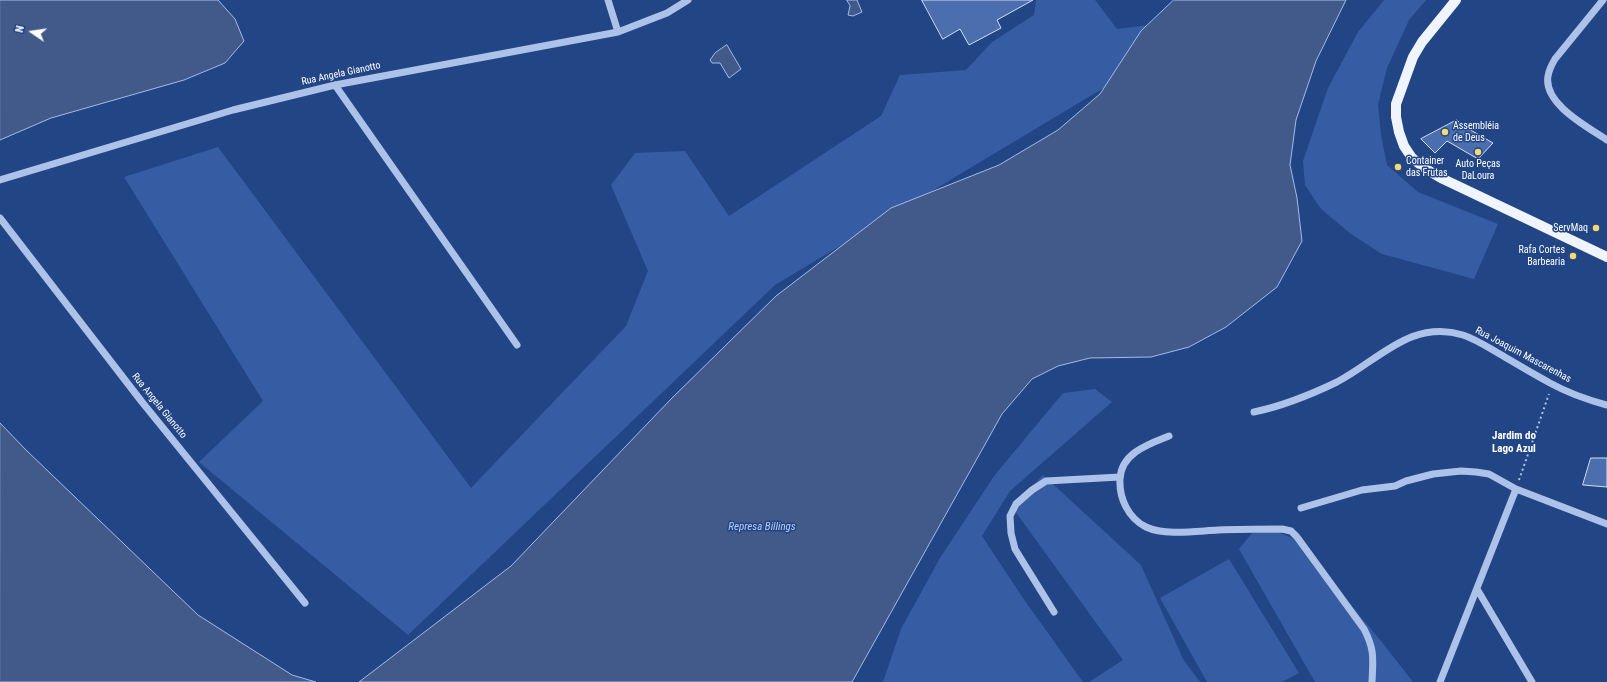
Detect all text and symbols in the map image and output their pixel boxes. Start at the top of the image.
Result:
north arrow [12,12,52,52]
text: N [13,24,27,34]
street label: Rua Angela Gianotto [300,60,382,88]
place label: Assembléia de Deus [1453,120,1499,144]
marker: Assembléia de Deus [1440,127,1450,137]
marker: Auto Peças DaLoura [1473,147,1483,157]
place label: Container das Frutas [1406,155,1447,178]
place label: Auto Peças DaLoura [1456,158,1500,182]
marker: Container das Frutas [1393,162,1403,172]
place label: ServMaq [1553,222,1588,234]
marker: ServMaq [1591,223,1601,233]
place label: Rafa Cortes Barbearia [1518,244,1565,268]
marker: Rafa Cortes Barbearia [1568,251,1578,261]
street label: Rua Joaquim Mascarenhas [1473,325,1573,385]
street label: Rua Angela Gianotto [129,371,189,441]
district label: Jardim do Lago Azul [1492,429,1536,455]
water label: Represa Billings [728,520,796,534]

